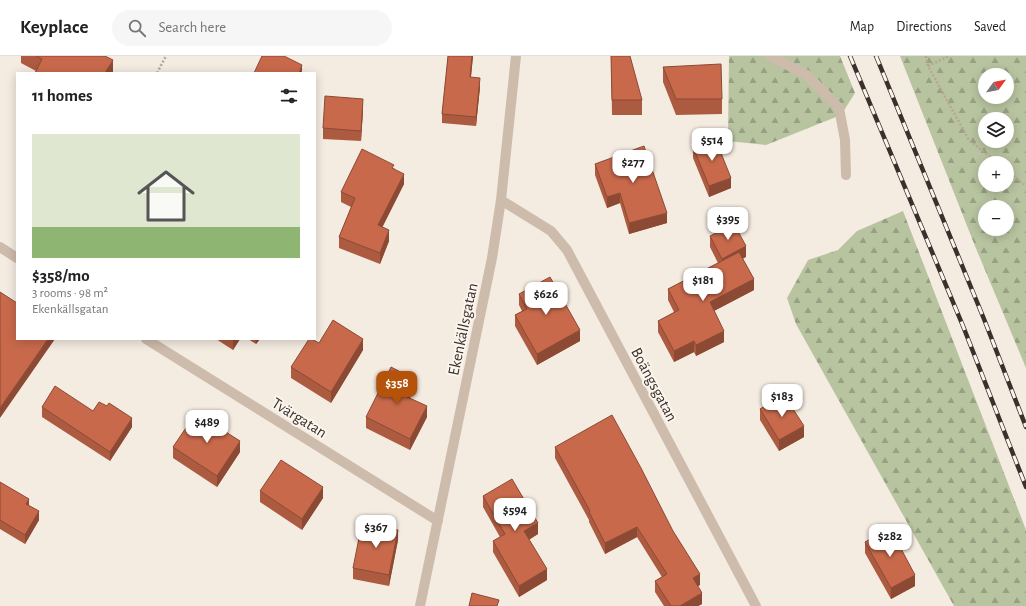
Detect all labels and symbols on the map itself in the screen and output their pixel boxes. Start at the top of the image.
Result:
north arrow [978,68,1014,104]
pin: $514 [688,128,736,162]
pin: $277 [609,150,657,184]
pin: $395 [704,207,752,241]
pin: $181 [679,268,727,302]
street label: Ekenkällsgatan [445,282,481,377]
pin: $626 [522,282,570,316]
street label: Boängsgatan [628,345,680,424]
pin: $358 [373,371,421,405]
pin: $183 [758,384,806,418]
street label: Tvärgatan [269,395,330,441]
pin: $489 [183,410,231,444]
pin: $594 [491,498,539,532]
pin: $367 [352,515,400,549]
pin: $282 [866,524,914,558]

